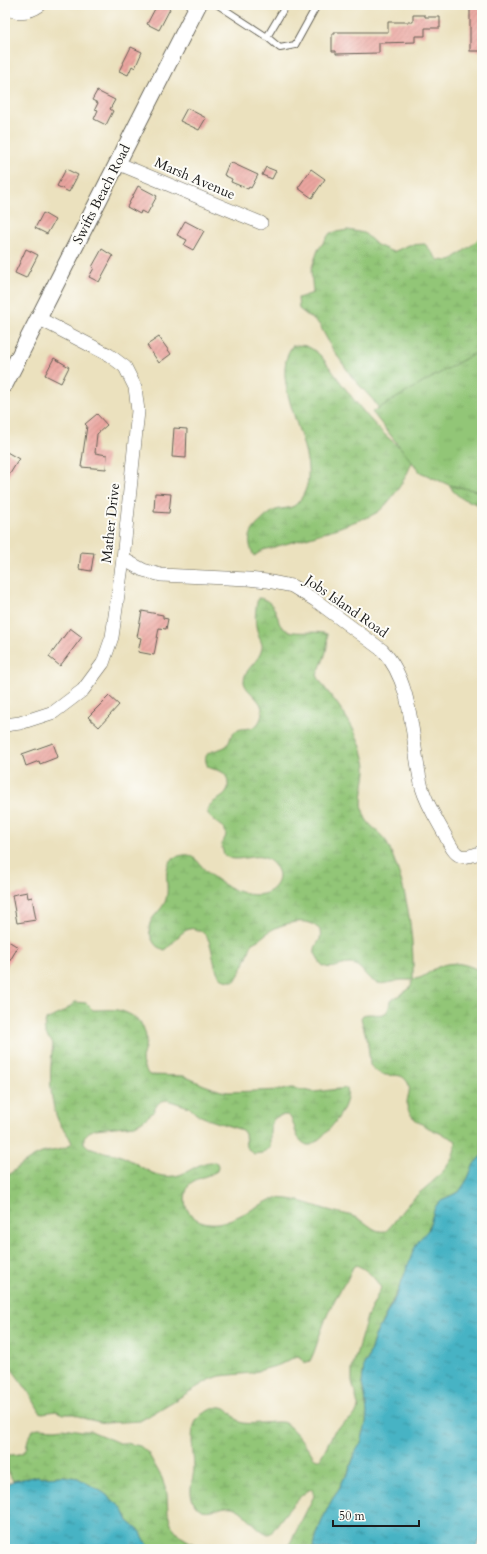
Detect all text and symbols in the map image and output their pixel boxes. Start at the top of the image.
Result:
street label: Swifts Beach Road [68,140,135,247]
street label: Marsh Avenue [152,153,238,204]
street label: Mather Drive [97,482,124,564]
street label: Jobs Island Road [300,570,392,642]
scale bar [333,1502,419,1528]
text: 50 m [339,1508,366,1524]

